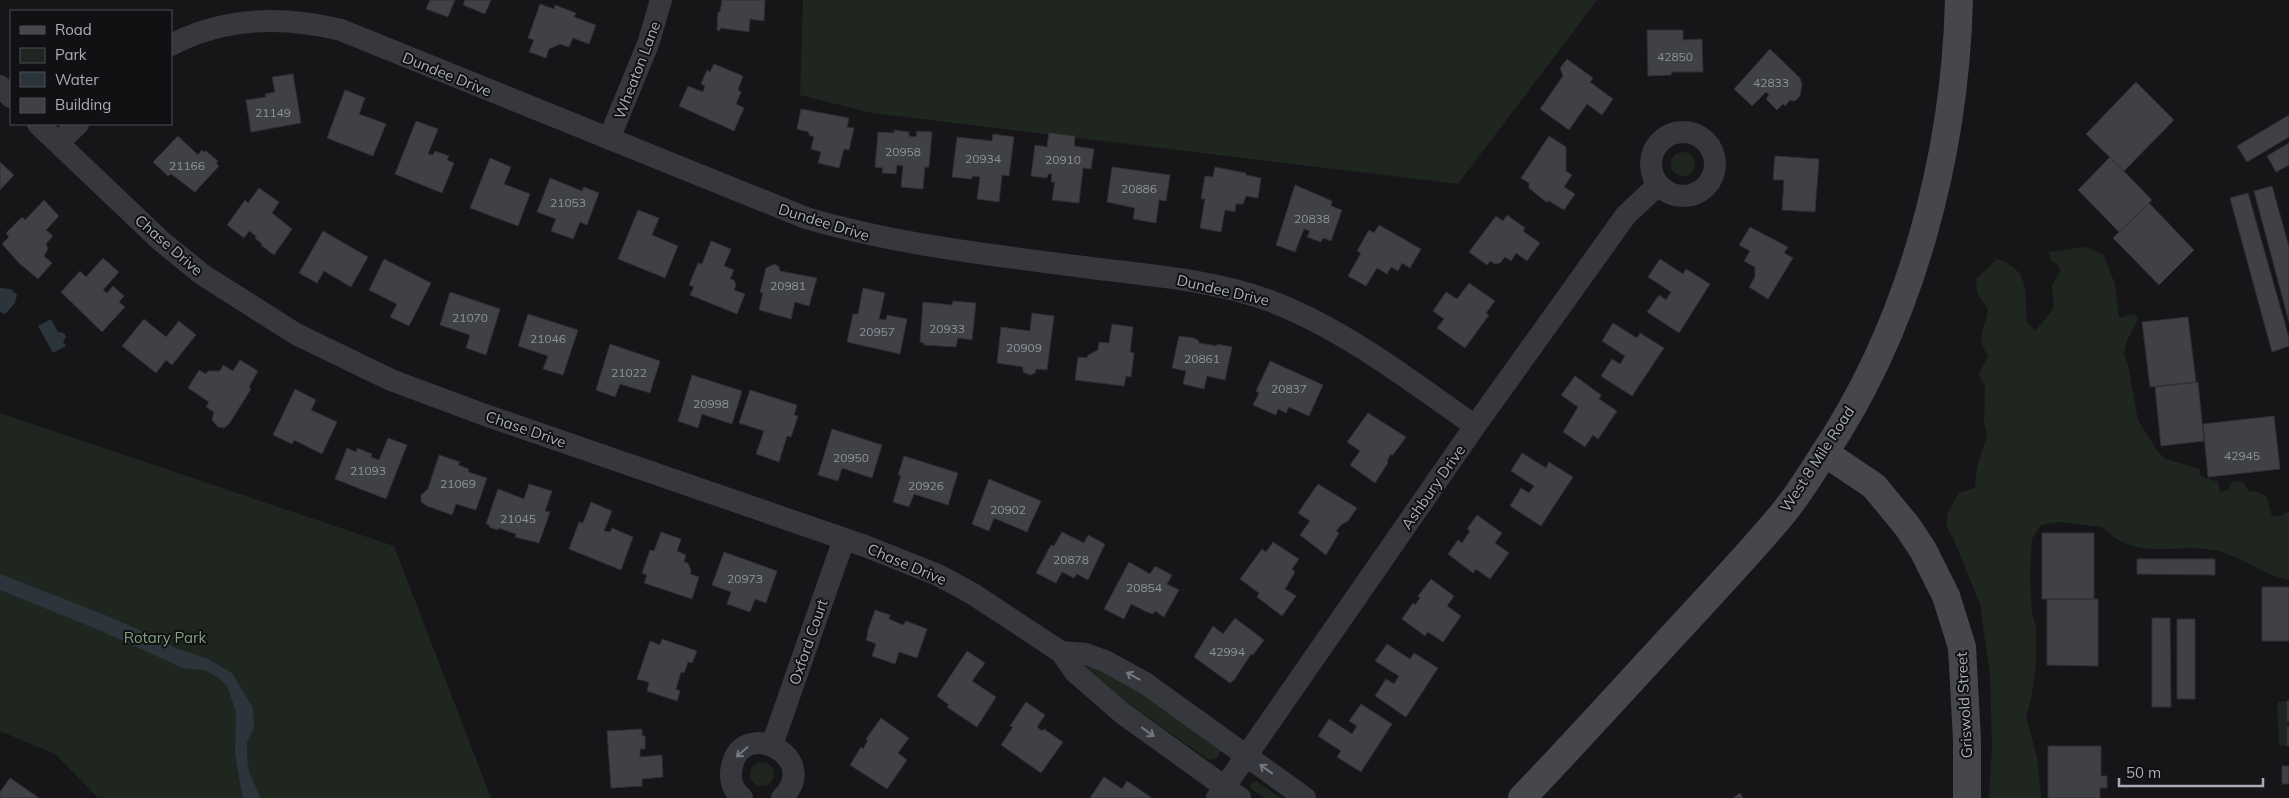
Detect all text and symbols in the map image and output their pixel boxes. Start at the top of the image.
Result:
legend [10,10,172,125]
street label: Wheaton Lane [610,18,664,122]
text: Road [55,20,92,39]
text: Park [55,45,87,64]
street label: Dundee Drive [400,48,494,100]
house number: 42850 [1657,49,1693,64]
text: Water [55,70,99,89]
house number: 42833 [1753,75,1789,90]
text: Building [55,95,111,114]
house number: 21149 [255,105,291,120]
house number: 20958 [885,144,921,159]
house number: 20934 [965,151,1001,166]
house number: 20910 [1045,152,1081,167]
house number: 21166 [169,158,205,173]
house number: 20886 [1121,181,1157,196]
house number: 21053 [550,195,586,210]
street label: Dundee Drive [776,199,872,245]
street label: Chase Drive [131,210,207,280]
house number: 20838 [1294,211,1330,226]
street label: Dundee Drive [1175,270,1271,310]
house number: 20981 [770,278,806,293]
house number: 21070 [452,310,488,325]
house number: 20933 [929,321,965,336]
house number: 20957 [859,324,895,339]
house number: 21046 [530,331,566,346]
house number: 20909 [1006,340,1042,355]
house number: 20861 [1184,351,1220,366]
house number: 21022 [611,365,647,380]
house number: 20837 [1271,381,1307,396]
house number: 20998 [693,396,729,411]
street label: West 8 Mile Road [1776,403,1858,515]
street label: Chase Drive [483,406,569,452]
street label: Ashbury Drive [1397,441,1469,533]
house number: 42945 [2224,448,2260,463]
house number: 20950 [833,450,869,465]
house number: 21093 [350,463,386,478]
house number: 21069 [440,476,476,491]
house number: 20926 [908,478,944,493]
house number: 20902 [990,502,1026,517]
house number: 21045 [500,511,536,526]
street label: Chase Drive [865,539,949,589]
house number: 20878 [1053,552,1089,567]
house number: 20973 [727,571,763,586]
house number: 20854 [1126,580,1162,595]
street label: Oxford Court [784,597,832,687]
park label: Rotary Park [124,628,206,647]
house number: 42994 [1209,644,1245,659]
street label: Griswold Street [1952,651,1976,759]
one-way arrow [1125,671,1140,681]
one-way arrow [1140,727,1154,737]
one-way arrow [736,746,749,757]
scale bar [2119,756,2263,788]
text: 50 m [2126,763,2161,782]
one-way arrow [1260,764,1273,775]

